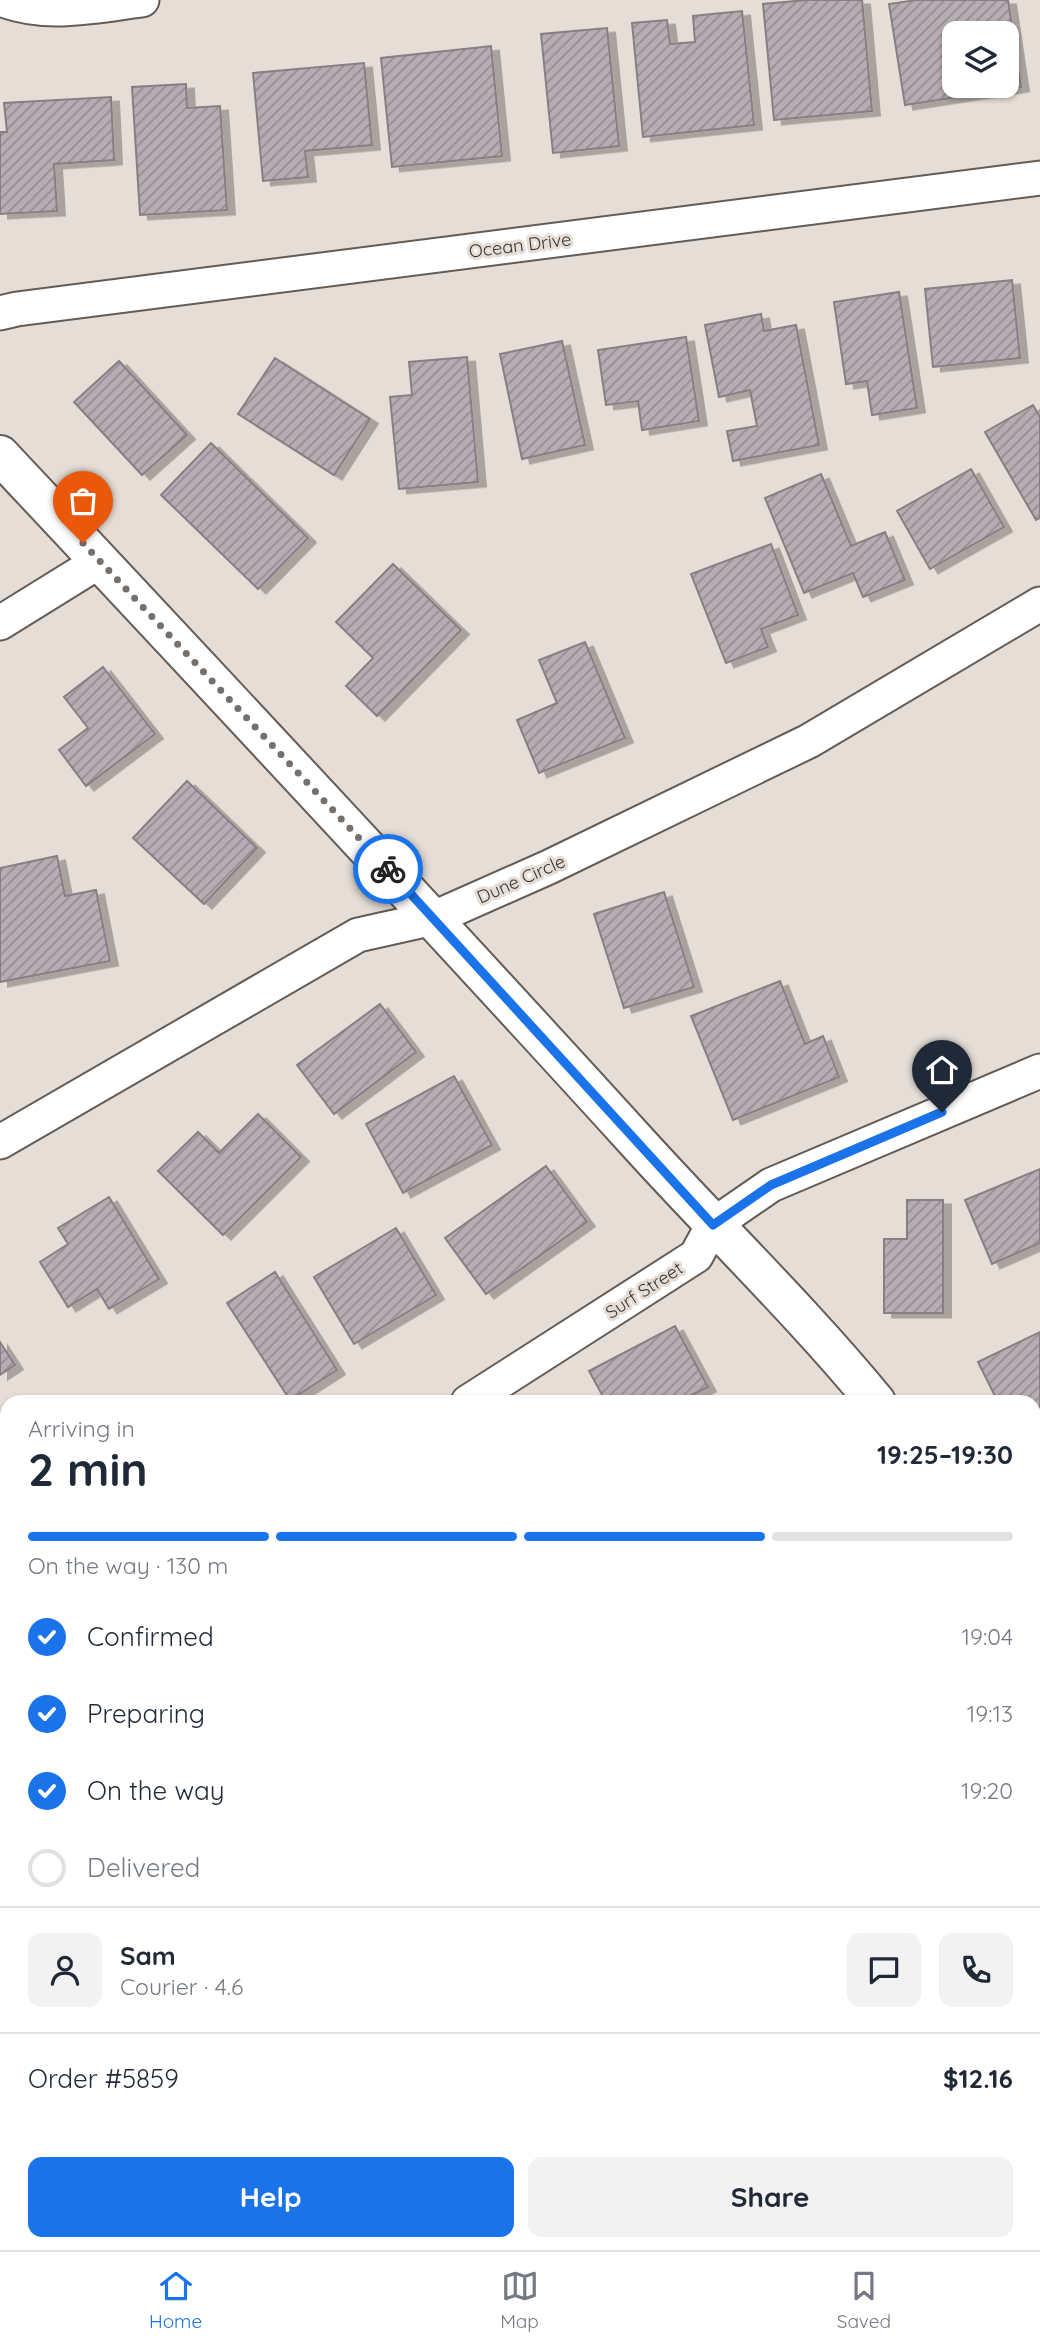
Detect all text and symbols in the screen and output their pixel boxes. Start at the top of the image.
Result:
map controls [942,21,1019,98]
button: layers [942,21,1019,98]
street label: Ocean Drive [467,227,573,263]
pin [53,471,113,543]
icon: bag [64,482,102,520]
courier [353,834,423,904]
street label: Dune Circle [473,849,569,909]
icon: bike [369,850,407,888]
pin [912,1040,972,1112]
icon: home [923,1051,961,1089]
street label: Surf Street [601,1256,687,1324]
text: Arriving in [28,1414,135,1443]
text: 19:25–19:30 [877,1438,1013,1471]
text: 2 min [28,1440,148,1498]
text: On the way · 130 m [28,1551,228,1580]
icon: check [28,1618,66,1656]
text: Confirmed [87,1620,214,1653]
text: 19:04 [962,1622,1013,1651]
icon: check [28,1695,66,1733]
text: Preparing [87,1697,205,1730]
text: 19:13 [967,1699,1013,1728]
icon: check [28,1772,66,1810]
text: On the way [87,1774,225,1807]
text: 19:20 [961,1776,1013,1805]
text: Delivered [87,1851,200,1884]
button: person [28,1933,102,2007]
button: chat [847,1933,921,2007]
button: phone [939,1933,1013,2007]
text: Sam [120,1939,176,1972]
text: Courier · 4.6 [120,1972,243,2001]
text: Order #5859 [28,2062,179,2095]
text: $12.16 [943,2062,1013,2095]
button: Help [28,2157,514,2237]
button: Share [528,2157,1013,2237]
tab: Home [149,2267,202,2333]
tab: Map [500,2267,539,2333]
tab: Saved [837,2267,891,2333]

